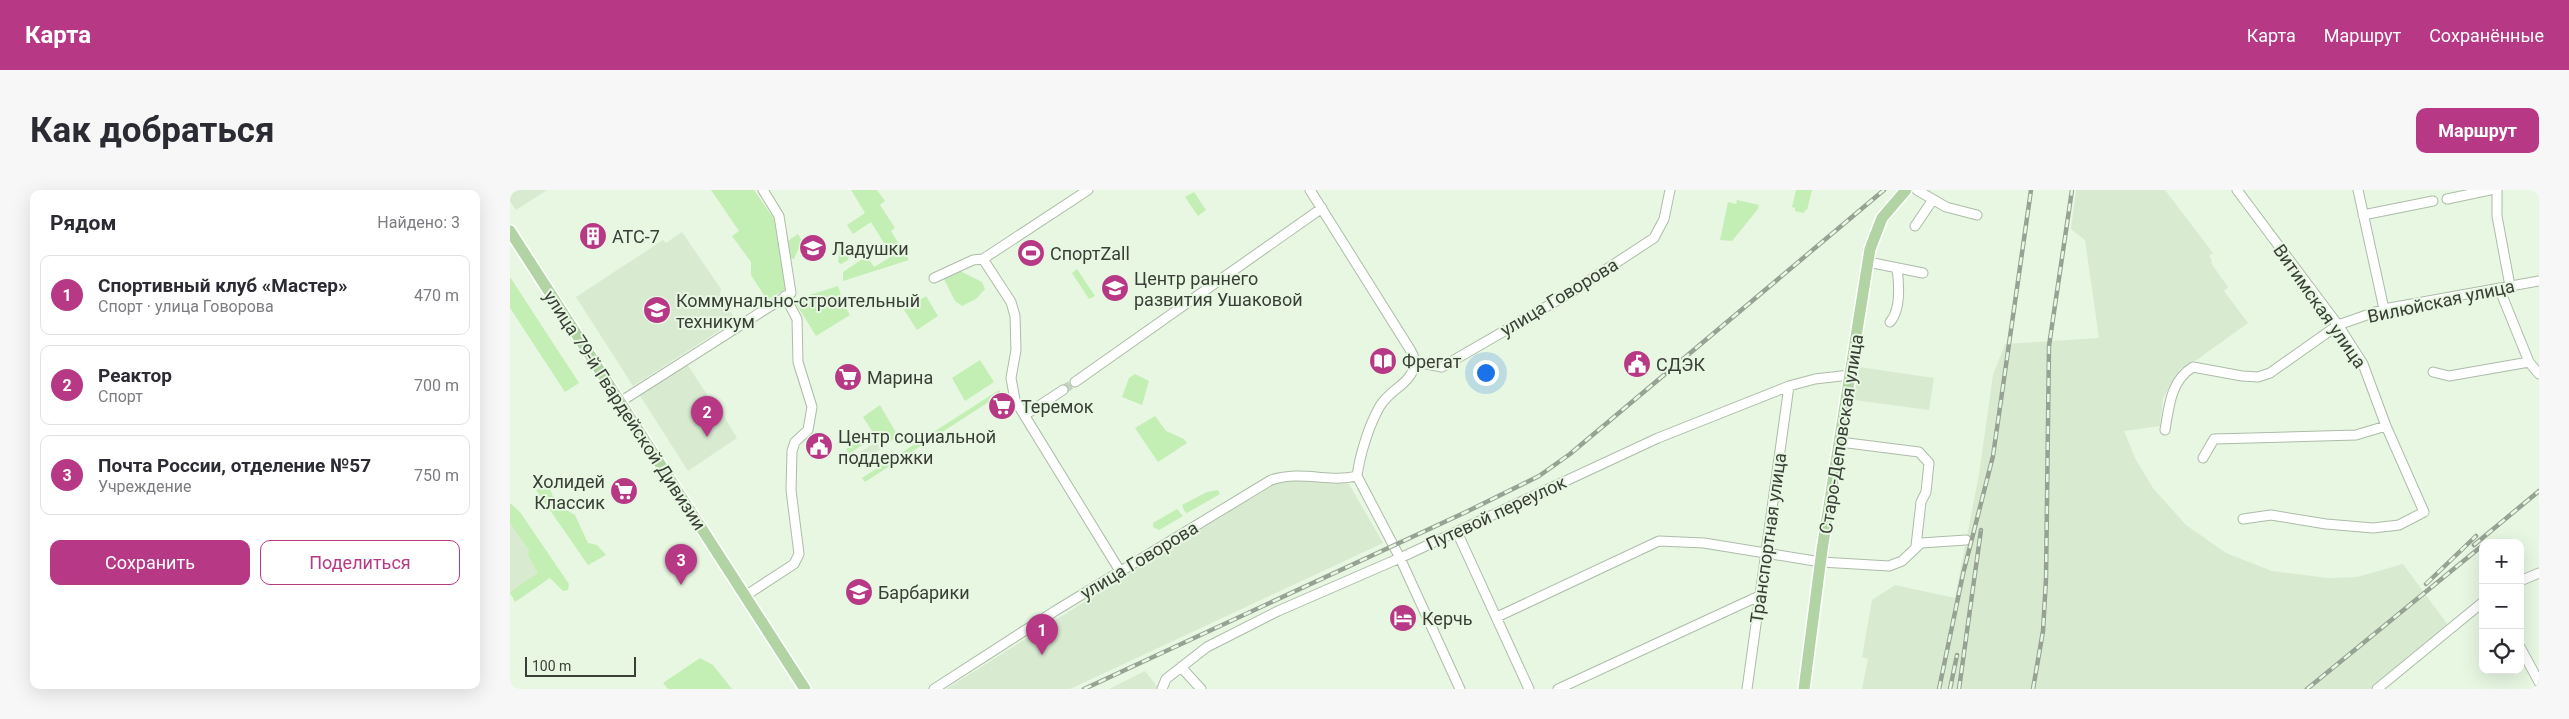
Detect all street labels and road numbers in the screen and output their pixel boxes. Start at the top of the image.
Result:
street label: Витимская улица [2269,240,2371,372]
street label: улица Говорова [1496,254,1622,340]
street label: Вилюйская улица [2366,275,2516,327]
street label: улица 79-й Гвардейской Дивизии [539,286,711,534]
street label: Старо-Деповская улица [1815,333,1867,535]
street label: Транспортная улица [1746,451,1790,625]
street label: Путевой переулок [1423,471,1570,555]
street label: улица Говорова [1076,517,1202,603]

